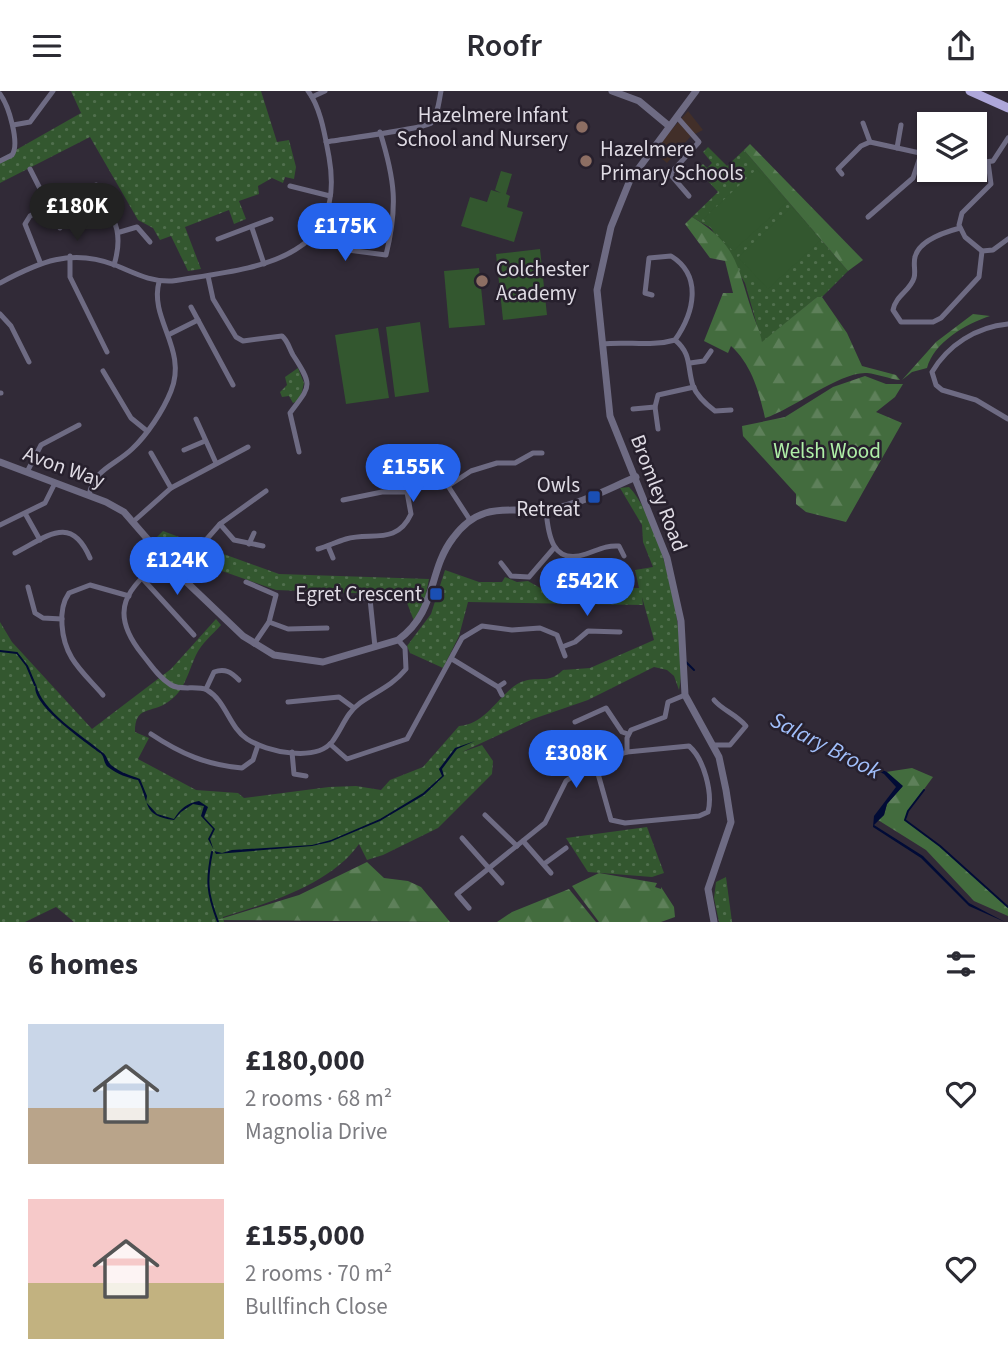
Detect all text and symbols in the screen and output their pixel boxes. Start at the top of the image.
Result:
text: Roofr [466,23,542,69]
icon: menu [28,27,66,65]
icon: share [942,27,980,65]
place label: Hazelmere Infant School and Nursery [396,100,568,154]
map controls [917,112,987,182]
button: layers [917,112,987,182]
marker: Hazelmere Infant School and Nursery [574,119,590,135]
place label: Hazelmere Primary Schools [600,134,743,188]
marker: Hazelmere Primary Schools [578,153,594,169]
pin: £180K [28,183,126,243]
text: £180K [46,189,108,222]
pin: £175K [296,204,394,263]
text: £175K [314,209,376,242]
place label: Colchester Academy [496,254,590,308]
marker: Colchester Academy [474,273,490,289]
street label: Bromley Road [623,430,695,556]
park label: Welsh Wood [773,436,881,466]
street label: Avon Way [19,438,109,496]
pin: £155K [364,445,462,504]
text: £155K [382,450,444,483]
place label: Owls Retreat [516,470,580,524]
marker: Owls Retreat [586,489,602,505]
pin: £124K [128,538,226,597]
text: £124K [146,543,208,576]
pin: £542K [538,559,636,618]
text: £542K [556,564,618,597]
place label: Egret Crescent [295,579,422,609]
marker: Egret Crescent [428,586,444,602]
water label: Salary Brook [765,703,888,788]
pin: £308K [527,731,625,790]
text: £308K [545,736,607,769]
text: 6 homes [28,943,138,986]
icon: filters [942,945,980,983]
text: £180,000 [245,1039,365,1082]
icon: home [84,1052,168,1136]
icon: heart [942,1075,980,1113]
text: 2 rooms · 68 m² [245,1082,392,1115]
text: Magnolia Drive [245,1115,388,1148]
text: £155,000 [245,1214,365,1257]
icon: home [84,1227,168,1311]
icon: heart [942,1250,980,1288]
text: 2 rooms · 70 m² [245,1257,392,1290]
text: Bullfinch Close [245,1290,388,1323]

